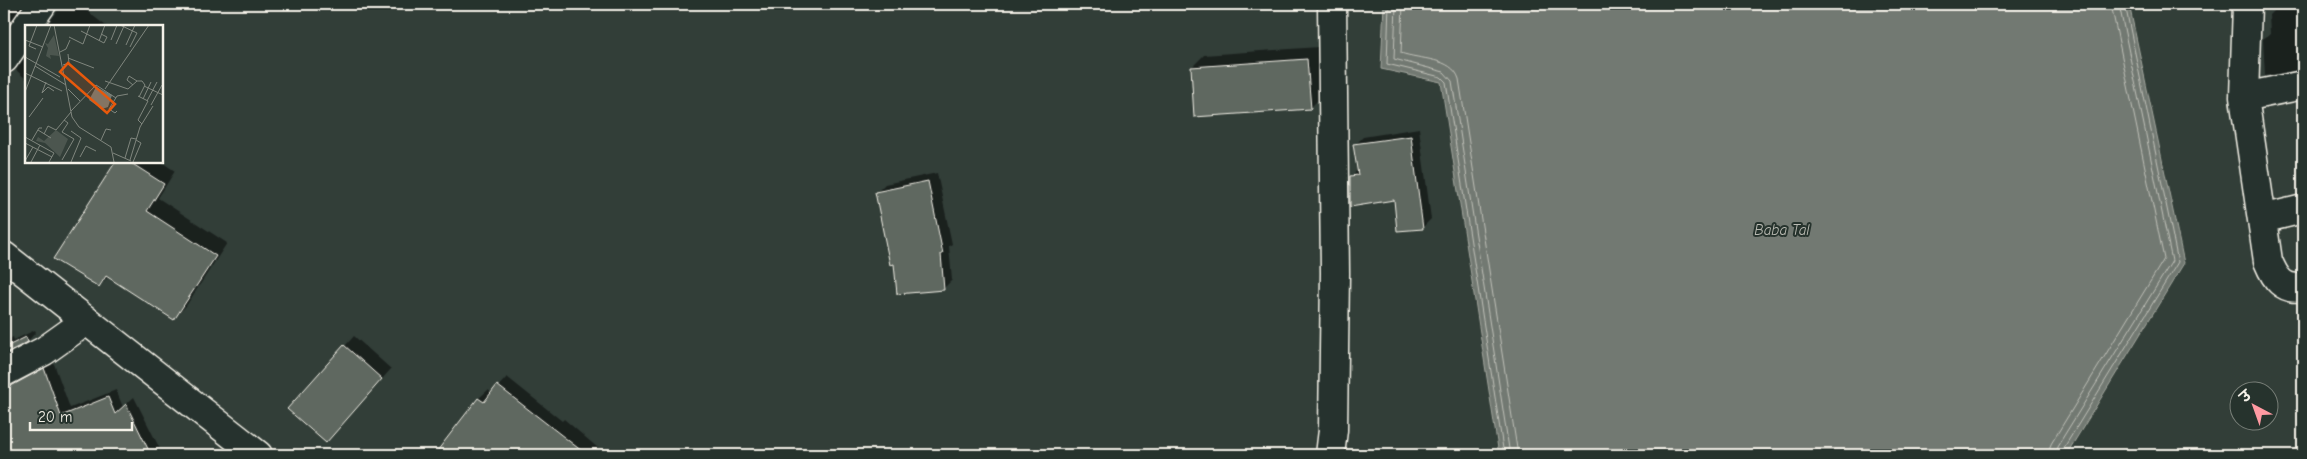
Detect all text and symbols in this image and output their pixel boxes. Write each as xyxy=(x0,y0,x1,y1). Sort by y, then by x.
inset map xyxy=(25,25,162,162)
water label: Baba Tal xyxy=(1754,221,1810,239)
north arrow xyxy=(2230,382,2280,432)
text: उ xyxy=(2235,386,2256,407)
scale bar xyxy=(30,399,132,431)
text: 20 m xyxy=(38,408,72,426)

